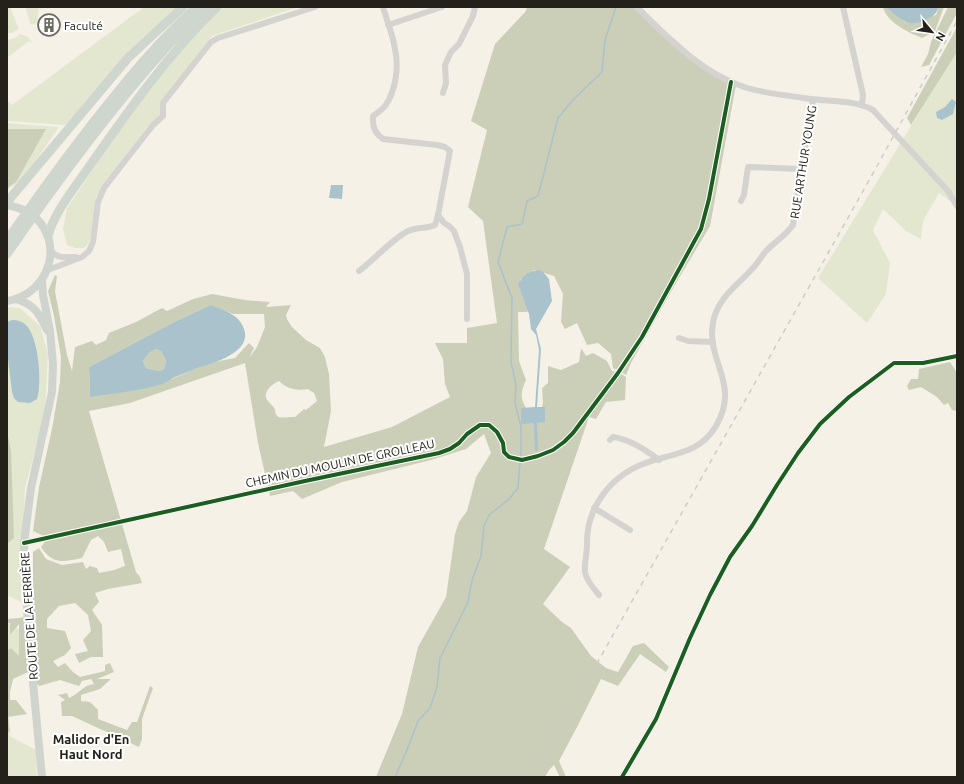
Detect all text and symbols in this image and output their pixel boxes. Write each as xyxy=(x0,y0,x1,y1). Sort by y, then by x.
building icon: Faculté xyxy=(36,12,62,38)
north arrow xyxy=(912,12,952,52)
place label: Faculté xyxy=(64,19,103,32)
text: N xyxy=(934,30,948,43)
street label: RUE ARTHUR YOUNG xyxy=(788,104,818,220)
street label: CHEMIN DU MOULIN DE GROLLEAU xyxy=(244,437,436,489)
street label: ROUTE DE LA FERRIÈRE xyxy=(18,551,40,680)
district label: Malidor d'En Haut Nord xyxy=(53,732,129,761)

